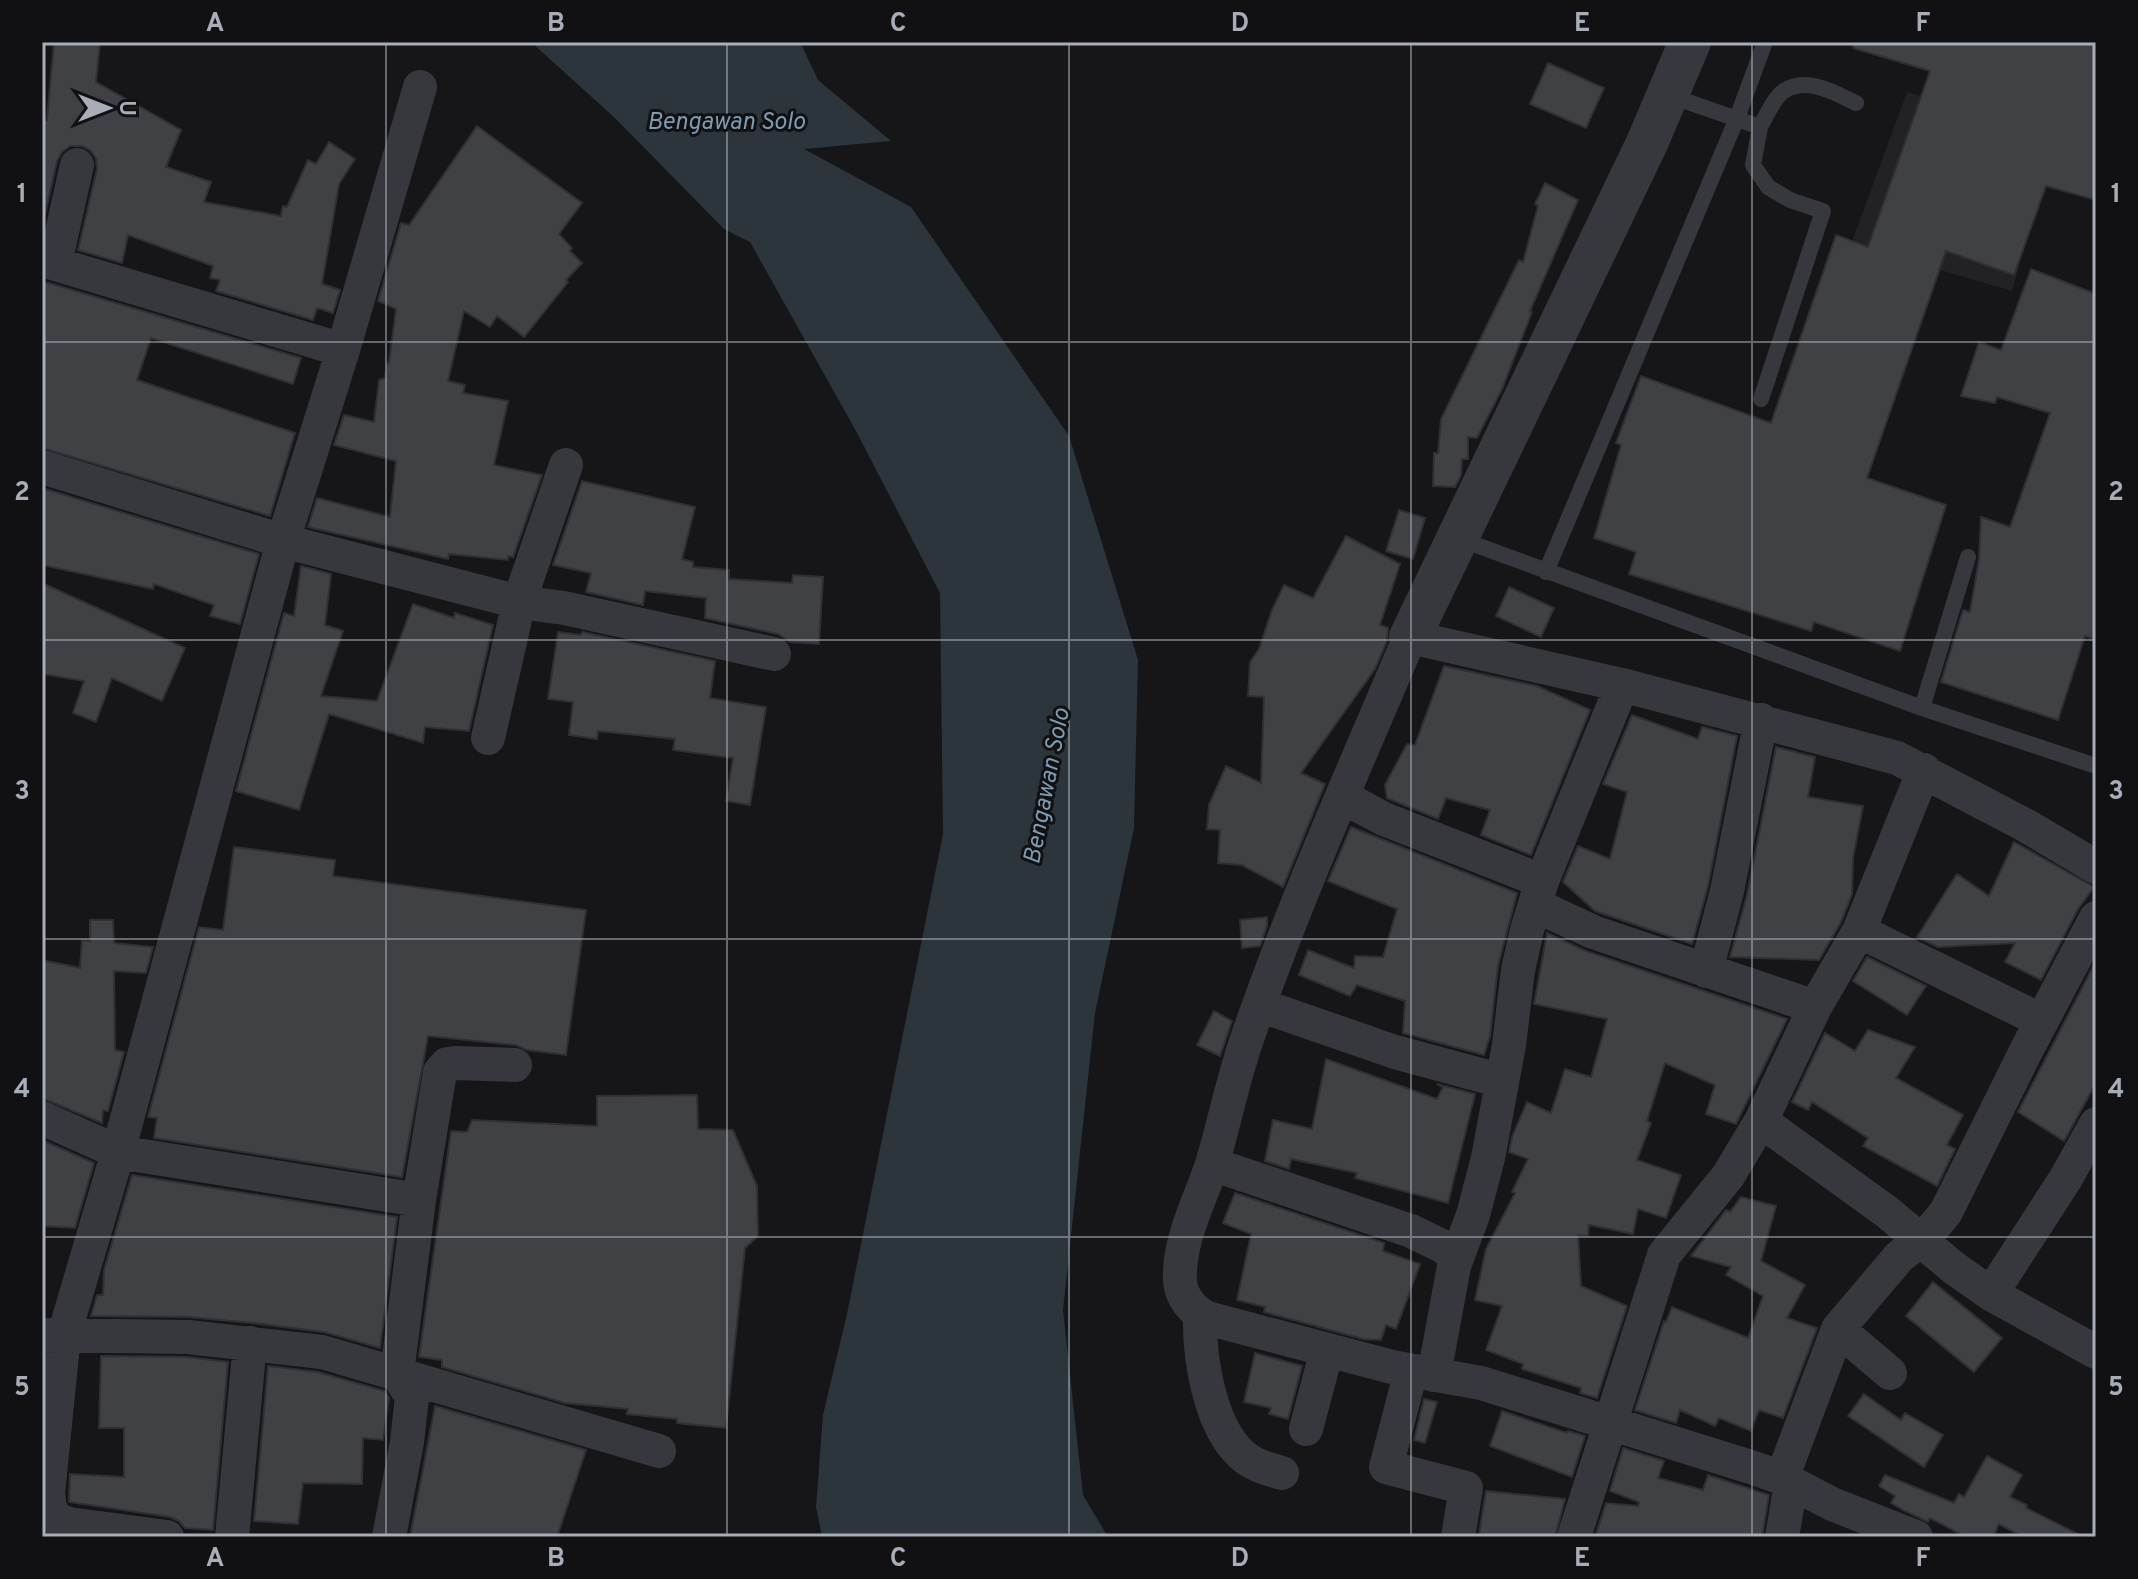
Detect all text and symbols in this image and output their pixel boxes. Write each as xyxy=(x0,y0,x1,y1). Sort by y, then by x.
text: A xyxy=(206,8,224,41)
text: B xyxy=(547,8,565,41)
text: C xyxy=(890,8,906,41)
text: D xyxy=(1231,8,1249,41)
text: E xyxy=(1574,8,1590,41)
text: F xyxy=(1916,8,1931,41)
north arrow xyxy=(68,68,148,148)
text: U xyxy=(112,100,139,116)
water label: Bengawan Solo xyxy=(647,108,805,138)
text: 1 xyxy=(17,179,27,212)
text: 1 xyxy=(2111,179,2121,212)
text: 2 xyxy=(14,477,30,510)
text: 2 xyxy=(2108,477,2124,510)
water label: Bengawan Solo xyxy=(1018,706,1078,867)
text: 3 xyxy=(14,776,30,809)
text: 3 xyxy=(2108,776,2124,809)
text: 4 xyxy=(14,1074,30,1107)
text: 4 xyxy=(2108,1074,2124,1107)
text: 5 xyxy=(14,1372,30,1405)
text: 5 xyxy=(2108,1372,2124,1405)
text: A xyxy=(206,1543,224,1576)
text: B xyxy=(547,1543,565,1576)
text: C xyxy=(890,1543,906,1576)
text: D xyxy=(1231,1543,1249,1576)
text: E xyxy=(1574,1543,1590,1576)
text: F xyxy=(1916,1543,1931,1576)

